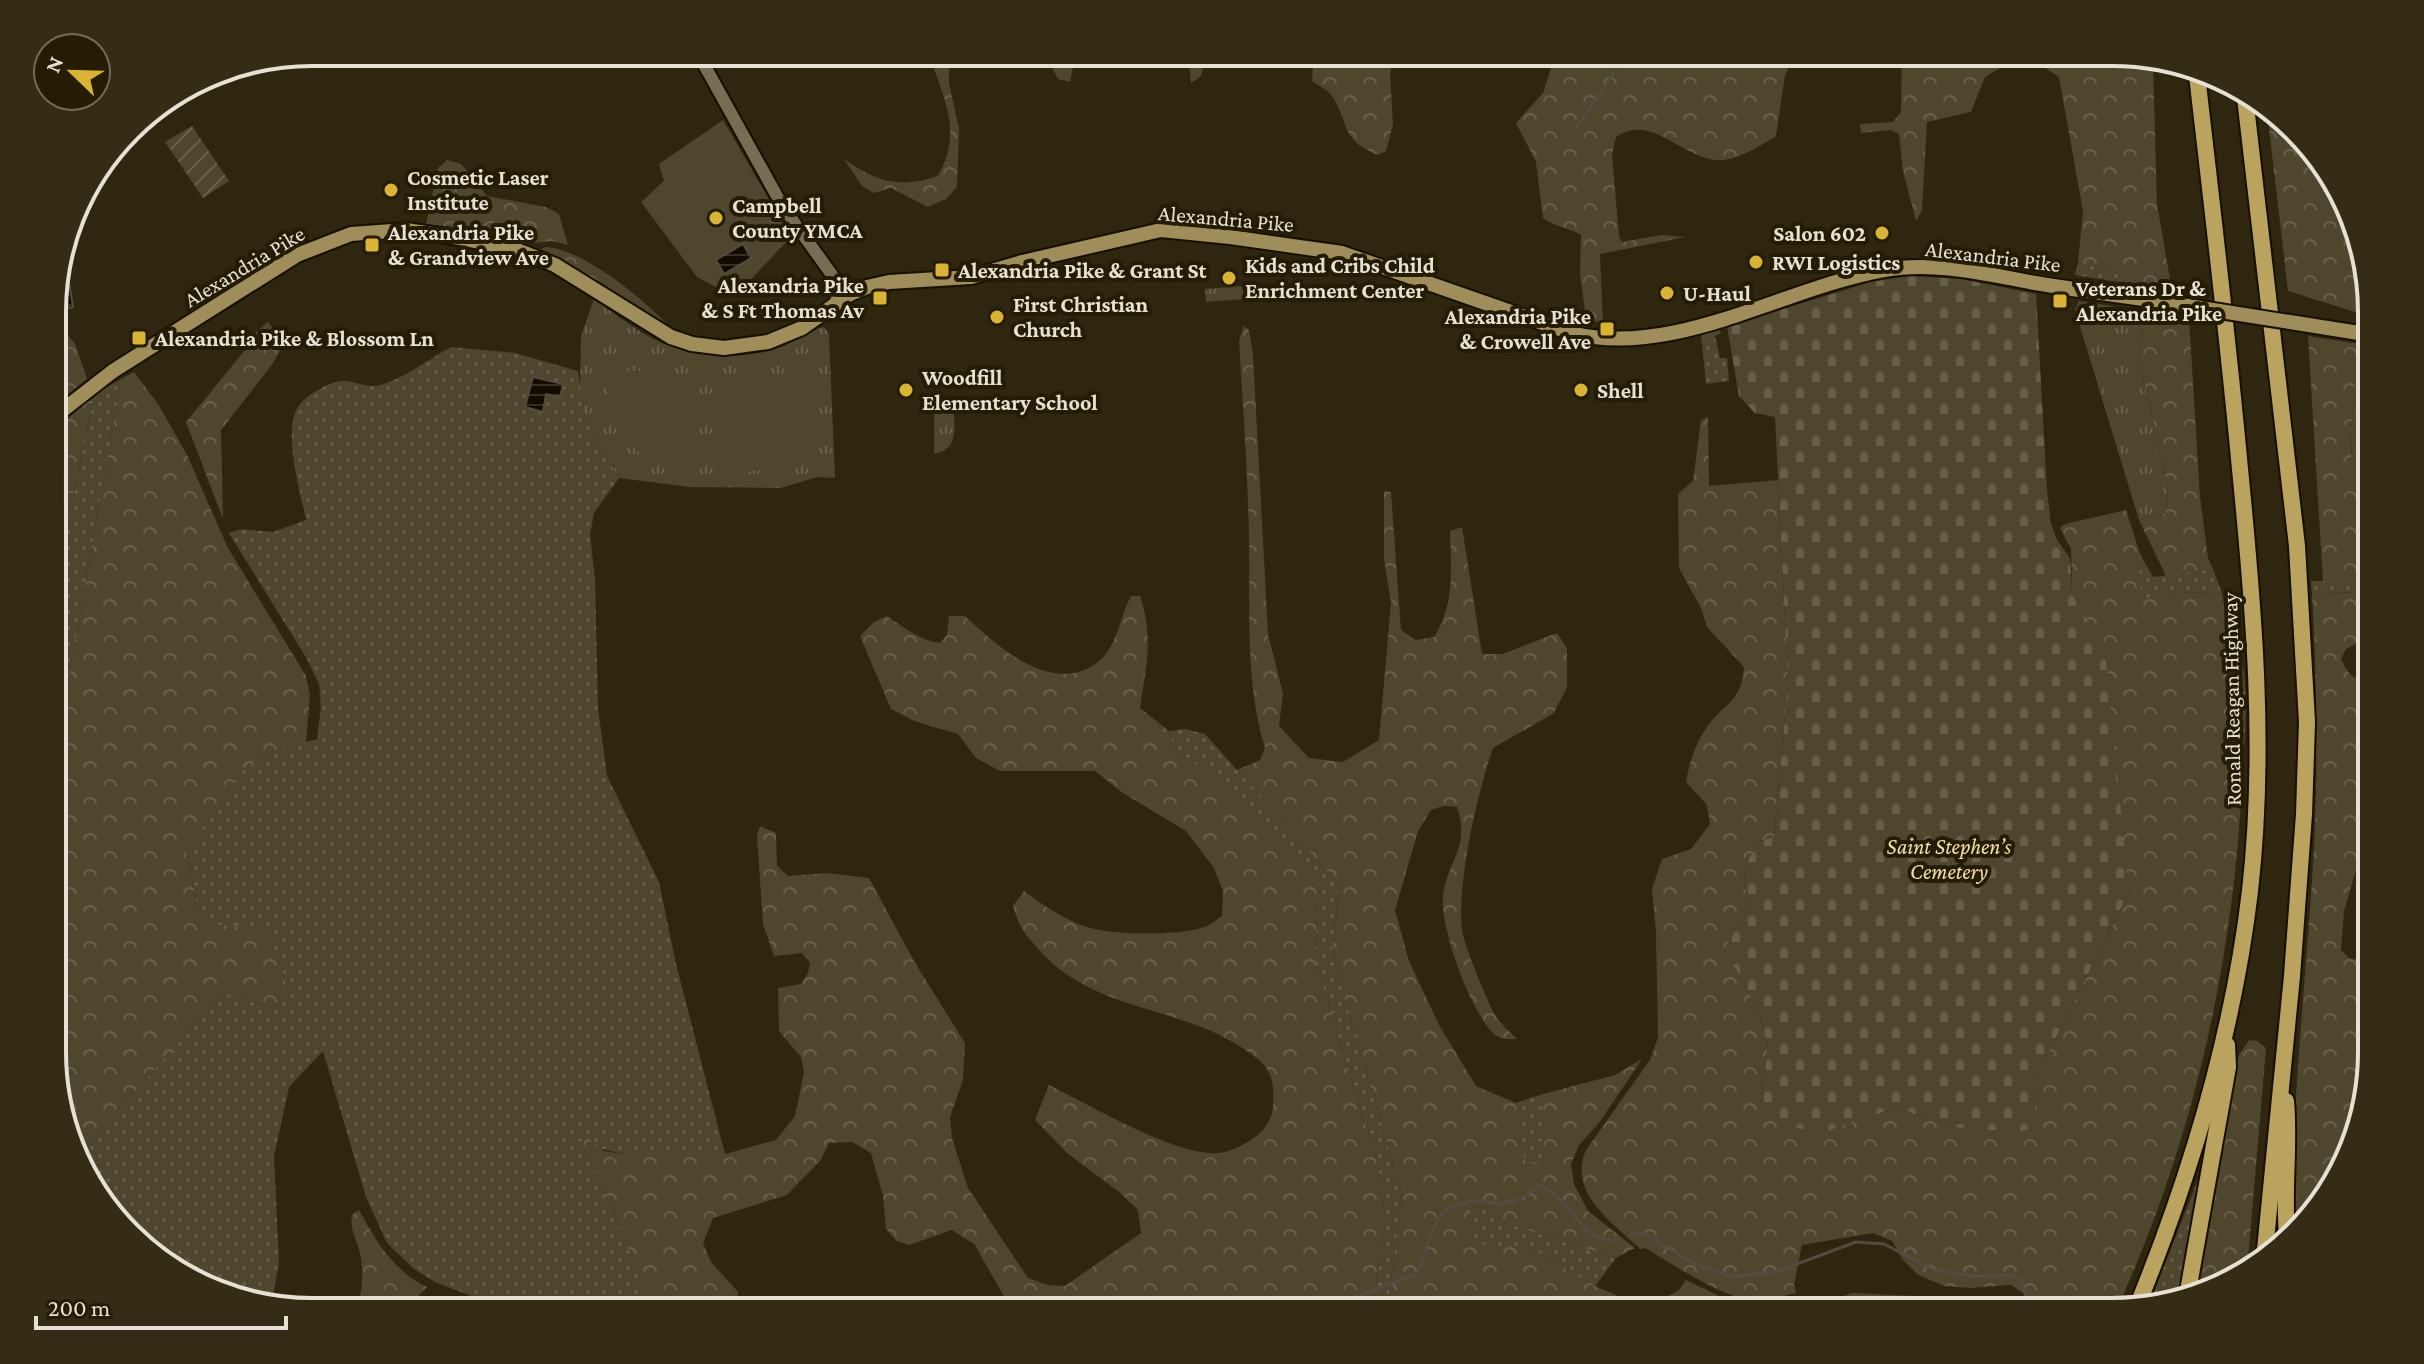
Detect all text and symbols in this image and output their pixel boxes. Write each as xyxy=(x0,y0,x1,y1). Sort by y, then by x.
north arrow xyxy=(32,32,112,112)
text: N xyxy=(40,53,68,76)
place label: Cosmetic Laser Institute xyxy=(407,165,549,215)
marker: Cosmetic Laser Institute xyxy=(382,181,400,199)
place label: Campbell County YMCA xyxy=(732,193,863,243)
street label: Alexandria Pike xyxy=(1157,200,1295,237)
marker: Campbell County YMCA xyxy=(707,209,725,227)
place label: Alexandria Pike & Grandview Ave xyxy=(387,220,549,270)
street label: Alexandria Pike xyxy=(179,221,309,312)
place label: Salon 602 xyxy=(1773,221,1866,246)
marker: Salon 602 xyxy=(1873,224,1891,242)
marker: Alexandria Pike & Grandview Ave xyxy=(363,236,381,254)
street label: Alexandria Pike xyxy=(1924,236,2062,277)
place label: RWI Logistics xyxy=(1772,250,1900,275)
place label: Kids and Cribs Child Enrichment Center xyxy=(1245,253,1435,303)
marker: RWI Logistics xyxy=(1747,253,1765,271)
place label: Alexandria Pike & Grant St xyxy=(957,258,1207,283)
marker: Alexandria Pike & Grant St xyxy=(933,261,951,279)
marker: Kids and Cribs Child Enrichment Center xyxy=(1220,269,1238,287)
place label: Alexandria Pike & S Ft Thomas Av xyxy=(702,273,864,323)
place label: Veterans Dr & Alexandria Pike xyxy=(2075,276,2222,326)
place label: U-Haul xyxy=(1683,281,1751,306)
marker: U-Haul xyxy=(1658,284,1676,302)
marker: Alexandria Pike & S Ft Thomas Av xyxy=(871,289,889,307)
place label: First Christian Church xyxy=(1013,292,1149,342)
marker: Veterans Dr & Alexandria Pike xyxy=(2051,292,2069,310)
place label: Alexandria Pike & Crowell Ave xyxy=(1444,304,1591,354)
marker: First Christian Church xyxy=(988,308,1006,326)
marker: Alexandria Pike & Crowell Ave xyxy=(1598,320,1616,338)
place label: Alexandria Pike & Blossom Ln xyxy=(154,326,434,351)
marker: Alexandria Pike & Blossom Ln xyxy=(130,329,148,347)
place label: Woodfill Elementary School xyxy=(921,365,1098,415)
place label: Shell xyxy=(1597,378,1644,403)
marker: Woodfill Elementary School xyxy=(897,381,915,399)
marker: Shell xyxy=(1572,381,1590,399)
street label: Ronald Reagan Highway xyxy=(2217,591,2246,806)
park label: Saint Stephen’s Cemetery xyxy=(1887,834,2012,884)
scale bar xyxy=(36,1280,286,1330)
text: 200 m xyxy=(48,1294,110,1321)

